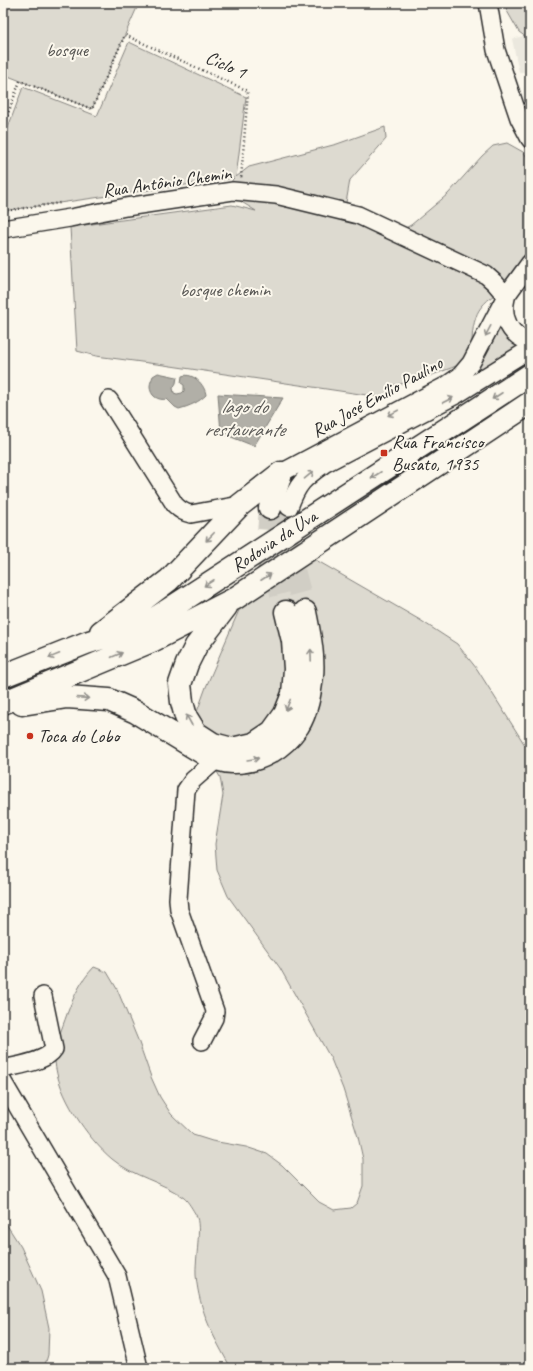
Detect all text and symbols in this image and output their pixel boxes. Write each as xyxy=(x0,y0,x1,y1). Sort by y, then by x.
park label: bosque xyxy=(46,38,90,62)
street label: Ciclo 1 xyxy=(202,45,252,85)
street label: Rua Antônio Chemin xyxy=(101,161,233,203)
park label: bosque chemin xyxy=(180,278,271,302)
one-way arrow xyxy=(484,324,491,336)
street label: Rua José Emílio Paulino xyxy=(307,350,448,443)
one-way arrow xyxy=(492,392,503,400)
water label: lago do restaurante xyxy=(204,394,288,442)
one-way arrow xyxy=(442,395,454,403)
one-way arrow xyxy=(388,410,400,418)
place label: Rua Francisco Busato, 1935 xyxy=(392,430,486,476)
marker: Rua Francisco Busato, 1935 xyxy=(379,448,389,458)
one-way arrow xyxy=(304,470,315,479)
one-way arrow xyxy=(371,470,382,479)
street label: Rodovia da Uva xyxy=(227,503,323,578)
one-way arrow xyxy=(206,532,215,542)
one-way arrow xyxy=(260,573,271,581)
one-way arrow xyxy=(203,580,215,588)
one-way arrow xyxy=(308,649,315,662)
one-way arrow xyxy=(110,651,122,659)
one-way arrow xyxy=(48,653,60,661)
one-way arrow xyxy=(76,695,89,702)
one-way arrow xyxy=(284,699,292,711)
one-way arrow xyxy=(184,714,192,726)
place label: Toca do Lobo xyxy=(38,724,121,748)
marker: Toca do Lobo xyxy=(25,731,35,741)
one-way arrow xyxy=(246,755,259,763)

